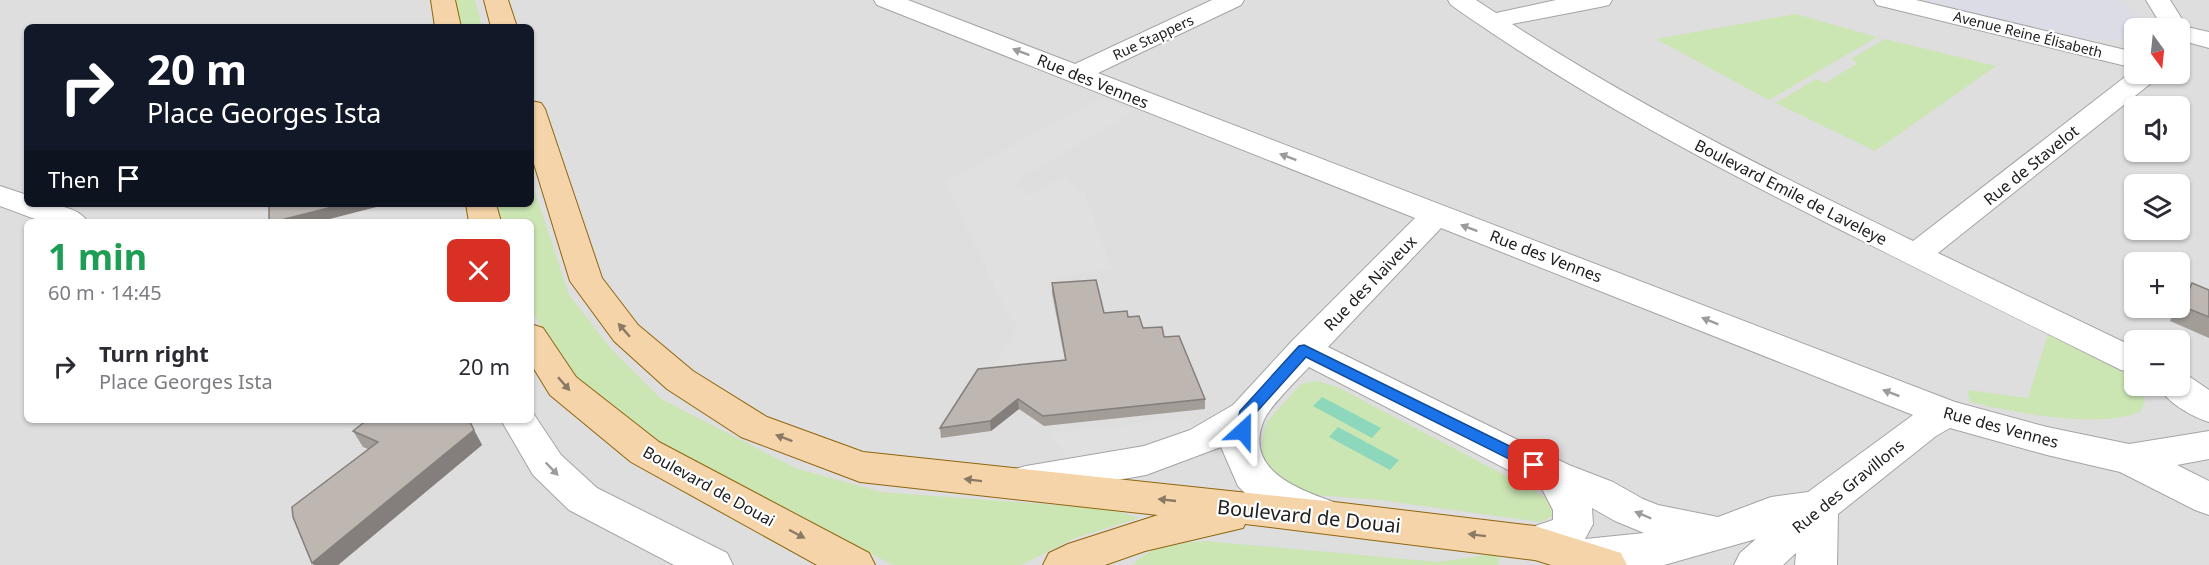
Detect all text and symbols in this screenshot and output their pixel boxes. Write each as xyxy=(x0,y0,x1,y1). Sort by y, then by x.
street label: Avenue Reine Élisabeth xyxy=(1951,6,2105,62)
street label: Rue Stappers xyxy=(1110,10,1197,64)
north arrow xyxy=(2124,18,2190,84)
map controls xyxy=(2124,18,2190,396)
text: 20 m xyxy=(147,40,247,97)
one-way arrow xyxy=(1011,47,1029,57)
icon: right xyxy=(48,48,126,126)
street label: Rue des Vennes xyxy=(1034,49,1152,113)
text: Place Georges Ista xyxy=(147,94,382,131)
button: sound xyxy=(2124,96,2190,162)
street label: Rue de Stavelot xyxy=(1979,120,2083,210)
street label: Boulevard Emile de Laveleye xyxy=(1691,134,1891,250)
one-way arrow xyxy=(1278,152,1296,162)
icon: arrive xyxy=(112,162,145,195)
text: Then xyxy=(48,164,100,194)
button: layers xyxy=(2124,174,2190,240)
one-way arrow xyxy=(1460,222,1478,232)
street label: Rue des Vennes xyxy=(1487,225,1605,287)
street label: Rue des Naiveux xyxy=(1319,230,1422,335)
text: 1 min xyxy=(48,232,147,281)
button: close xyxy=(447,239,510,302)
button: + xyxy=(2124,252,2190,318)
text: 60 m · 14:45 xyxy=(48,279,162,306)
one-way arrow xyxy=(1701,316,1719,325)
one-way arrow xyxy=(618,323,631,338)
button: − xyxy=(2124,330,2190,396)
text: Turn right xyxy=(99,338,209,368)
icon: right xyxy=(48,350,81,383)
text: 20 m xyxy=(459,351,510,381)
text: Place Georges Ista xyxy=(99,368,273,395)
one-way arrow xyxy=(557,376,570,391)
one-way arrow xyxy=(1882,387,1900,397)
position arrow xyxy=(1211,399,1275,463)
street label: Rue des Vennes xyxy=(1941,401,2061,453)
one-way arrow xyxy=(775,433,793,443)
street label: Rue des Gravillons xyxy=(1787,434,1909,538)
pin xyxy=(1508,439,1559,490)
street label: Boulevard de Douai xyxy=(639,441,779,531)
icon: arrive xyxy=(1517,448,1550,481)
one-way arrow xyxy=(545,461,559,476)
one-way arrow xyxy=(963,475,982,484)
street label: Boulevard de Douai xyxy=(1216,493,1402,539)
one-way arrow xyxy=(1157,496,1176,505)
one-way arrow xyxy=(1634,511,1651,520)
one-way arrow xyxy=(789,529,806,539)
one-way arrow xyxy=(1468,531,1487,540)

